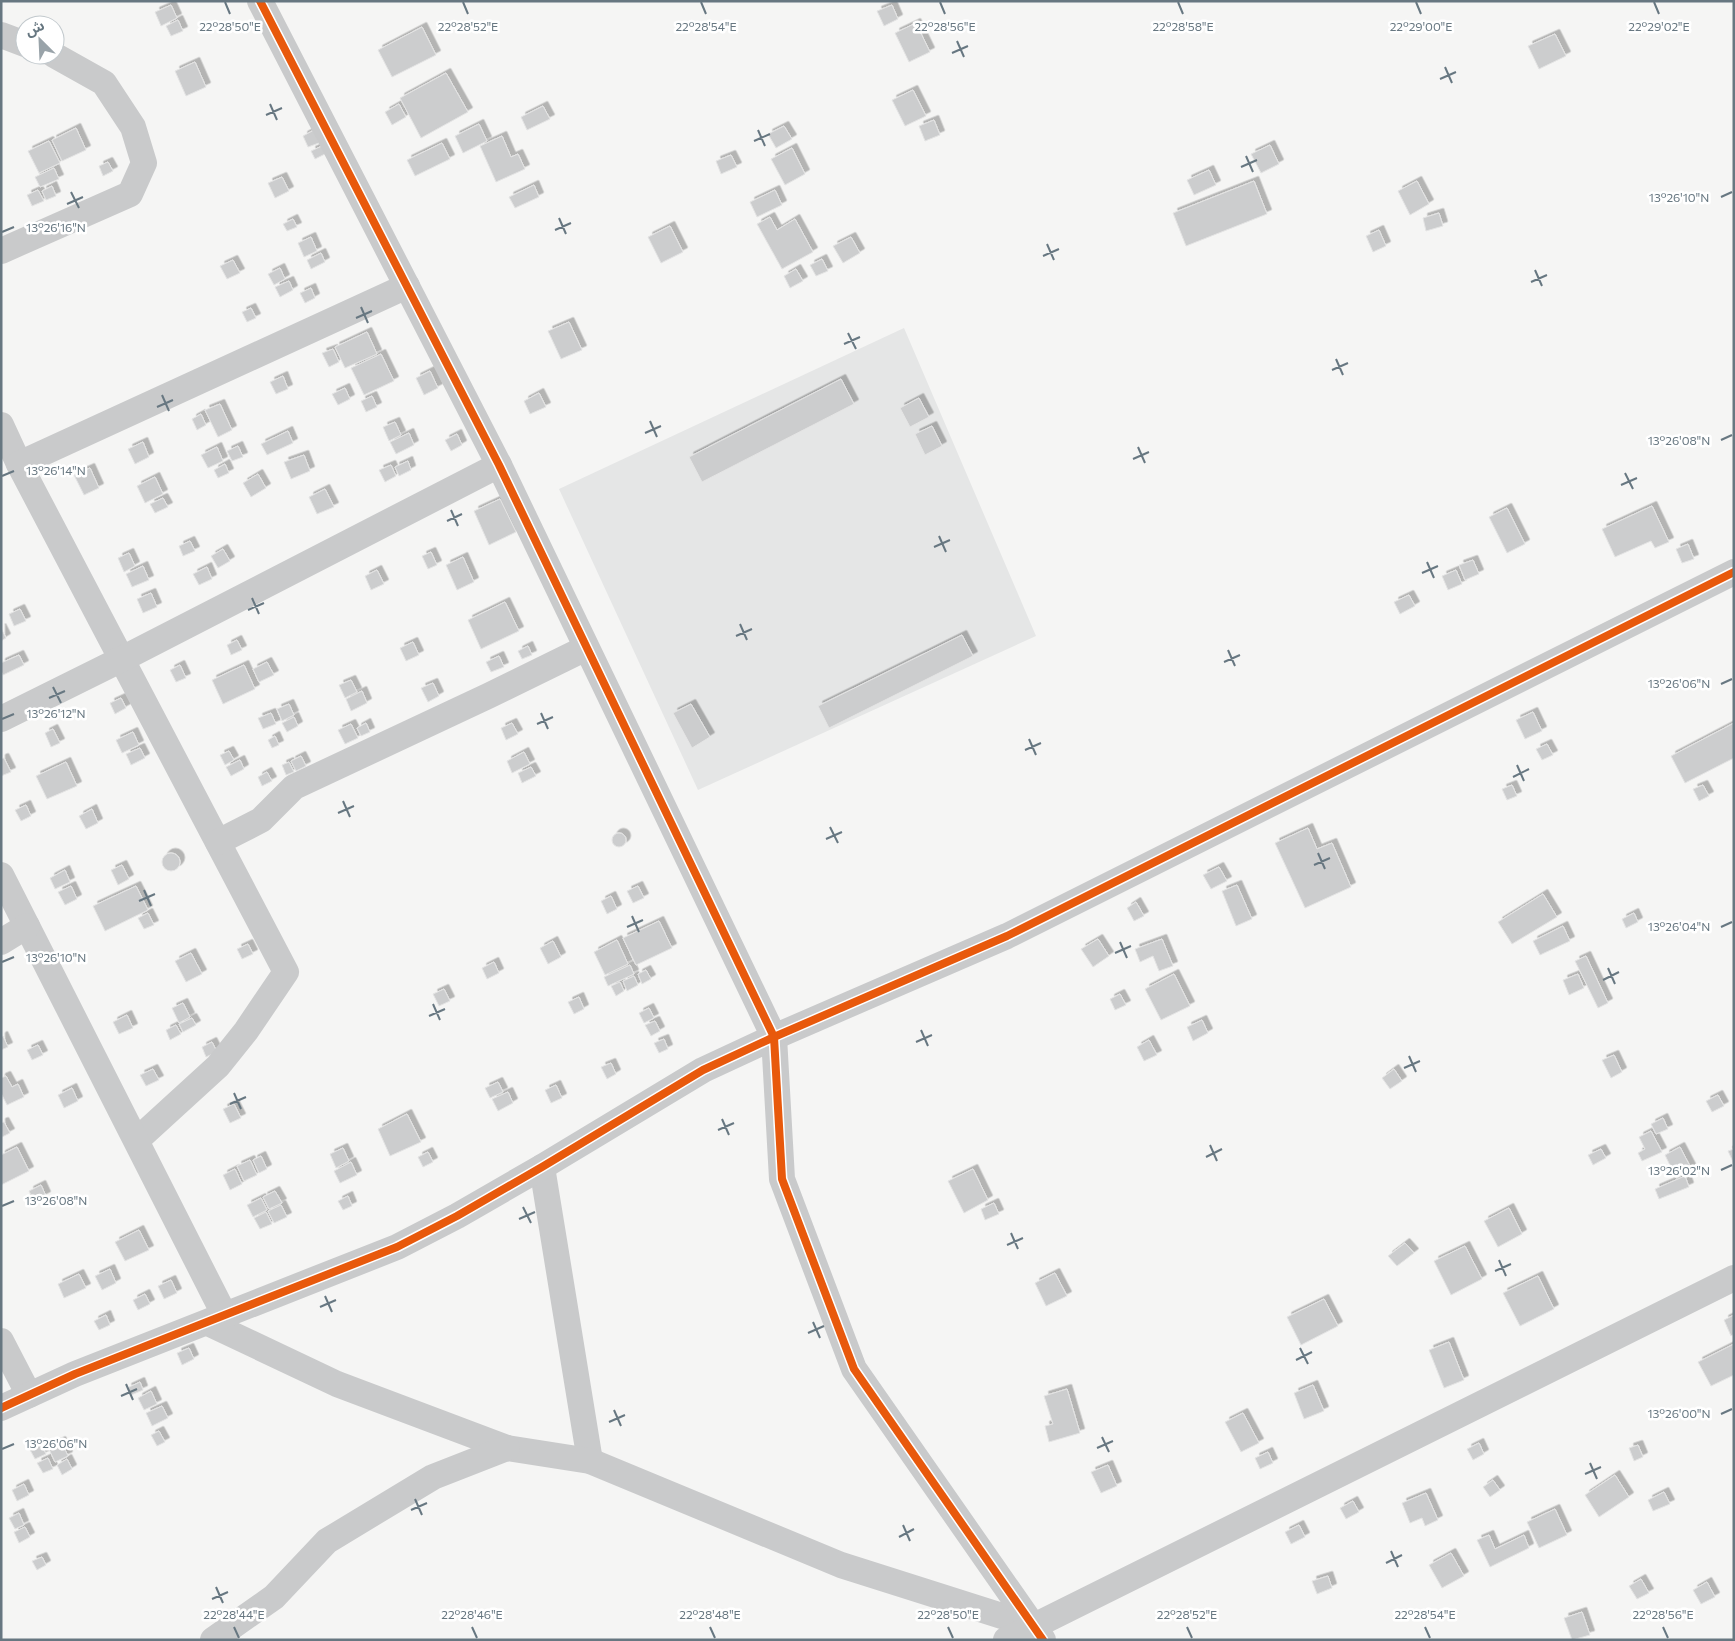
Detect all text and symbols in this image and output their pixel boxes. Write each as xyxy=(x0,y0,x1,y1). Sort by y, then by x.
north arrow xyxy=(15,15,65,65)
text: ش xyxy=(22,16,47,39)
text: 22°28'50"E xyxy=(199,19,261,33)
text: 22°28'52"E xyxy=(438,19,498,33)
text: 22°28'54"E xyxy=(675,19,737,33)
text: 22°28'56"E xyxy=(914,19,976,33)
text: 22°28'58"E xyxy=(1152,19,1214,33)
text: 22°29'00"E xyxy=(1390,19,1452,33)
text: 22°29'02"E xyxy=(1628,19,1690,33)
text: 13°26'10"N xyxy=(1649,190,1709,204)
text: 13°26'16"N xyxy=(26,220,86,234)
text: 13°26'08"N xyxy=(1648,433,1710,447)
text: 13°26'14"N xyxy=(26,463,86,477)
text: 13°26'06"N xyxy=(1648,676,1710,690)
text: 13°26'12"N xyxy=(26,706,86,720)
text: 13°26'04"N xyxy=(1648,919,1710,933)
text: 13°26'10"N xyxy=(26,950,86,964)
text: 13°26'02"N xyxy=(1648,1163,1710,1177)
text: 13°26'08"N xyxy=(25,1193,87,1207)
text: 13°26'00"N xyxy=(1647,1406,1711,1420)
text: 13°26'06"N xyxy=(25,1436,87,1450)
text: 22°28'44"E xyxy=(203,1607,265,1621)
text: 22°28'46"E xyxy=(441,1607,503,1621)
text: 22°28'48"E xyxy=(679,1607,741,1621)
text: 22°28'50"E xyxy=(917,1607,979,1621)
text: 22°28'52"E xyxy=(1157,1607,1217,1621)
text: 22°28'54"E xyxy=(1394,1607,1456,1621)
text: 22°28'56"E xyxy=(1632,1607,1694,1621)

